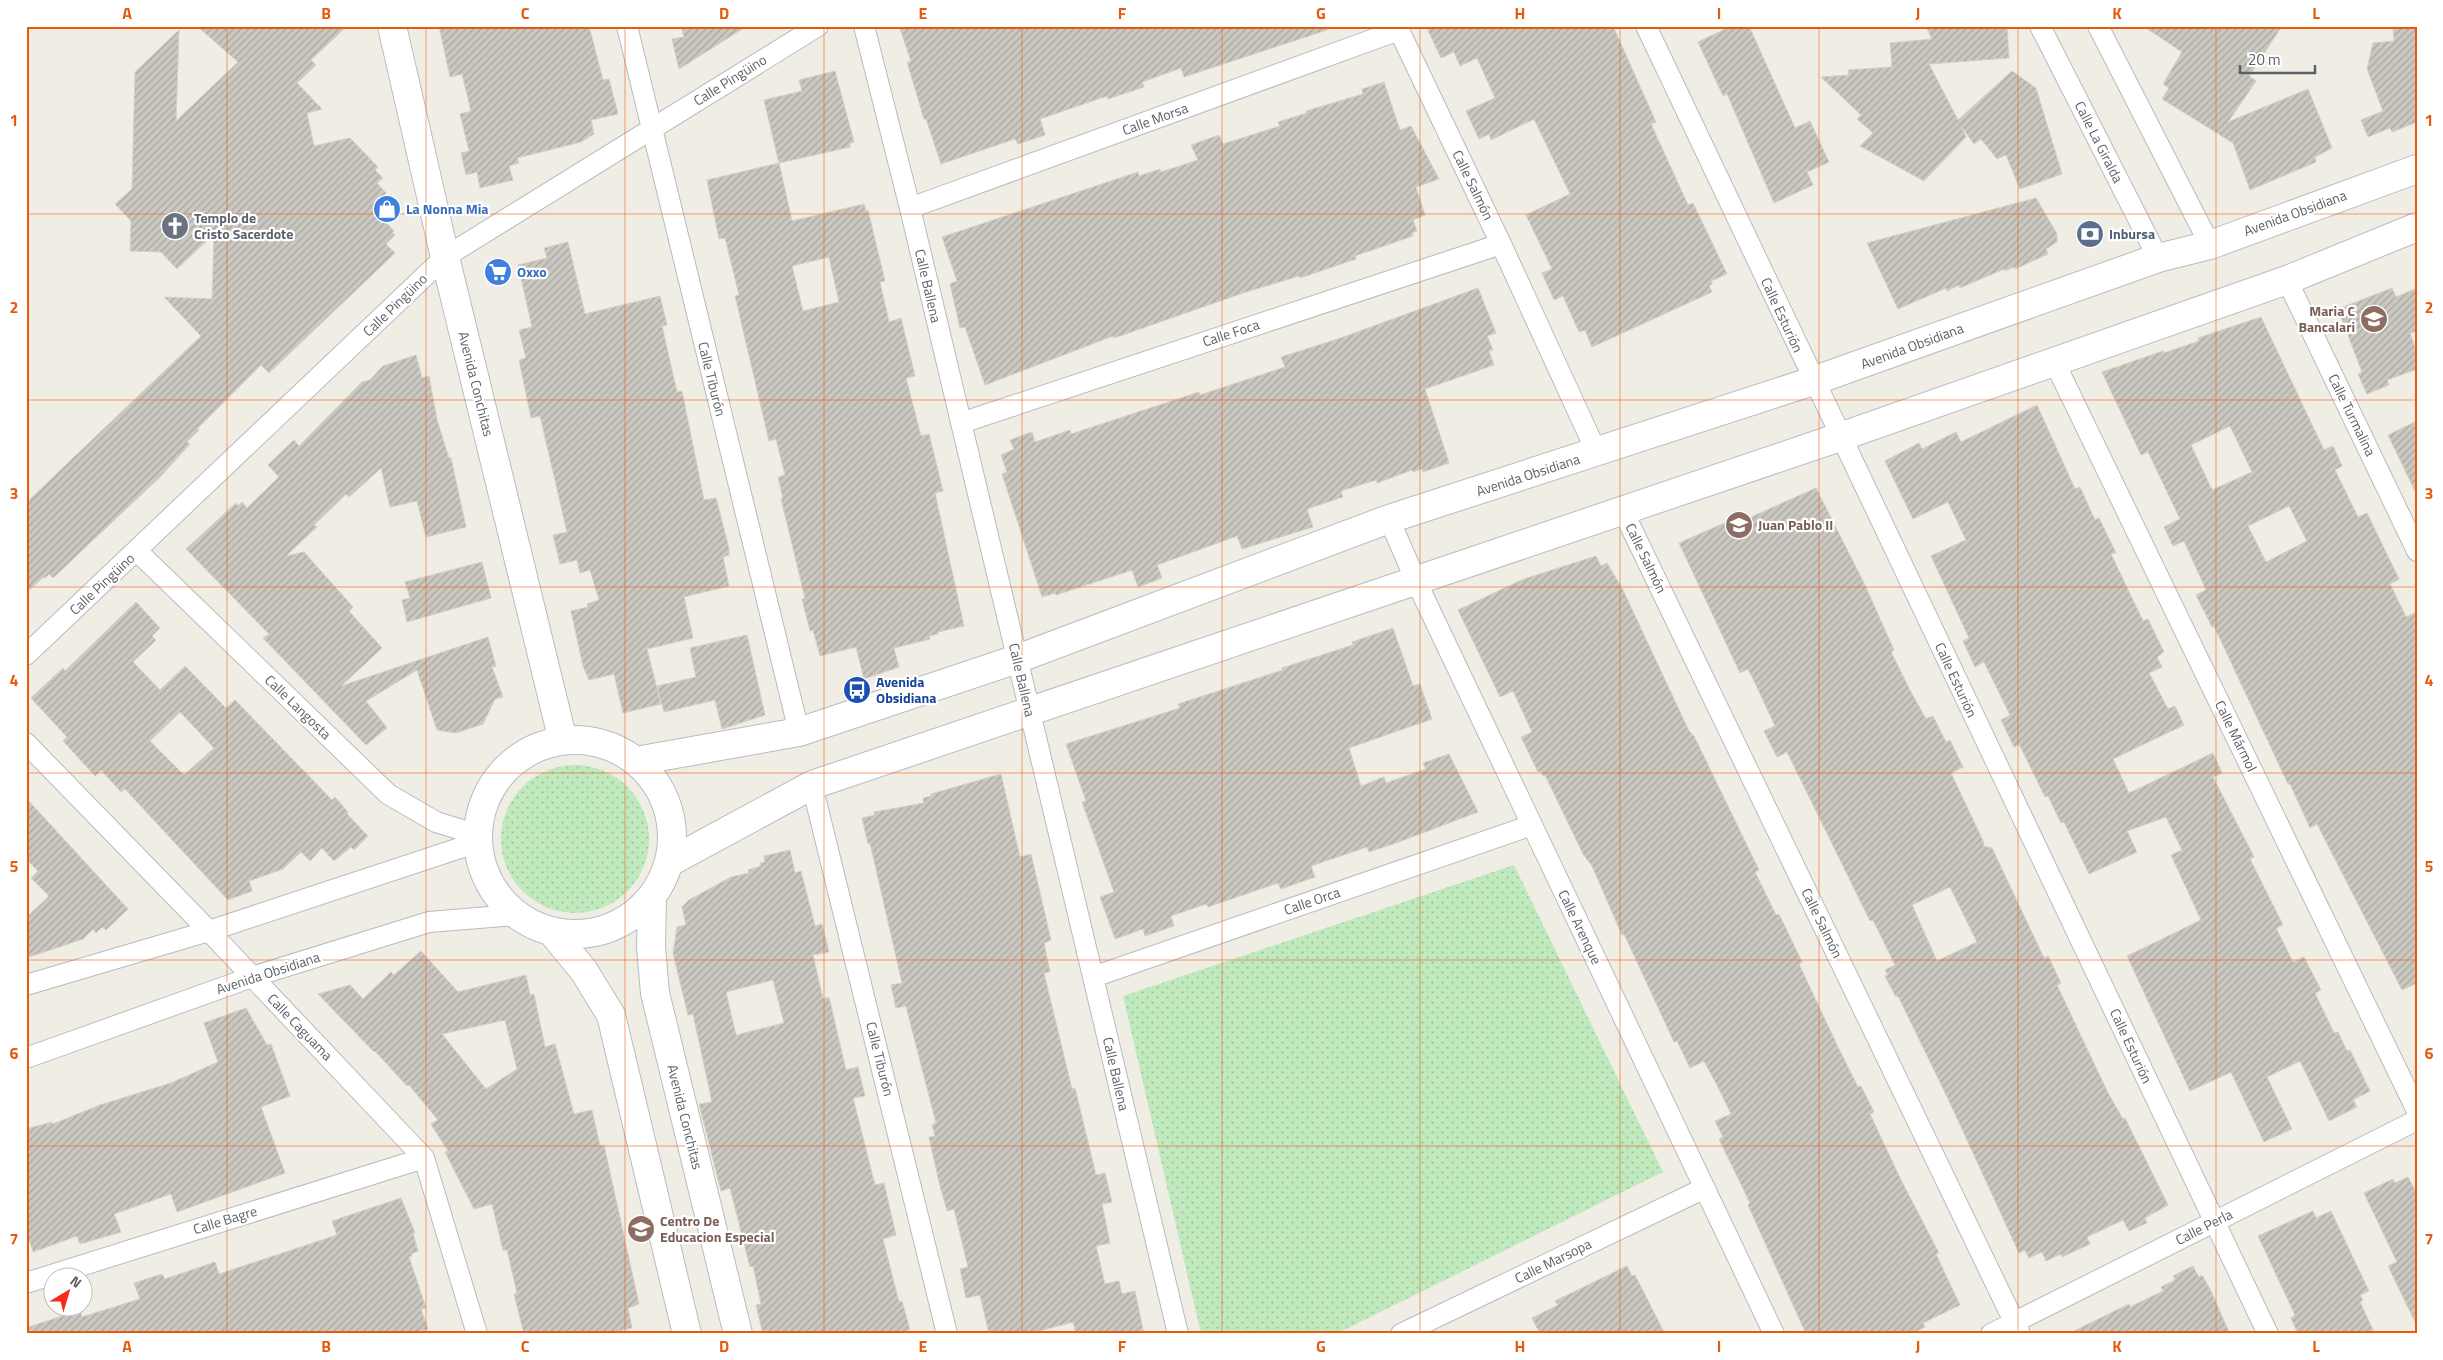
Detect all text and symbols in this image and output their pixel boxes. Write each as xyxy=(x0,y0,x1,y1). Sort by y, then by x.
text: A xyxy=(122,1,132,25)
text: B xyxy=(321,1,331,25)
text: C xyxy=(521,1,530,25)
text: D xyxy=(719,1,729,25)
text: E xyxy=(919,1,928,25)
text: F xyxy=(1118,1,1127,25)
text: G xyxy=(1316,1,1326,25)
text: H xyxy=(1515,1,1525,25)
text: I xyxy=(1717,1,1721,25)
text: J xyxy=(1916,1,1920,25)
text: K xyxy=(2112,1,2122,25)
text: L xyxy=(2312,1,2320,25)
scale bar xyxy=(2240,42,2316,74)
text: 20 m xyxy=(2248,48,2281,71)
street label: Calle Pingüino xyxy=(689,49,770,110)
street label: Calle Morsa xyxy=(1119,97,1191,140)
street label: Calle La Giralda xyxy=(2070,97,2129,186)
text: 1 xyxy=(10,108,18,132)
text: 1 xyxy=(2425,108,2433,132)
street label: Calle Salmón xyxy=(1447,146,1499,223)
street label: Avenida Obsidiana xyxy=(2240,184,2349,241)
shop icon: La Nonna Mia xyxy=(372,194,402,224)
place label: La Nonna Mia xyxy=(406,198,488,219)
place label: Templo de Cristo Sacerdote xyxy=(194,207,293,244)
church icon: Templo de Cristo Sacerdote xyxy=(160,211,190,241)
bank icon: Inbursa xyxy=(2075,219,2105,249)
place label: Inbursa xyxy=(2109,223,2155,244)
street label: Calle Ballena xyxy=(910,247,947,325)
supermarket icon: Oxxo xyxy=(483,257,513,287)
place label: Oxxo xyxy=(517,261,547,282)
street label: Calle Pingüino xyxy=(358,268,432,341)
street label: Calle Esturión xyxy=(1756,274,1809,356)
text: 2 xyxy=(10,295,18,319)
text: 2 xyxy=(2425,295,2433,319)
place label: Maria C Bancalari xyxy=(2298,300,2355,337)
school or university icon: Maria C Bancalari xyxy=(2359,304,2389,334)
street label: Calle Foca xyxy=(1200,313,1262,352)
street label: Avenida Obsidiana xyxy=(1857,317,1966,374)
street label: Avenida Conchitas xyxy=(453,329,500,439)
street label: Calle Tiburón xyxy=(693,339,732,418)
street label: Calle Turmalina xyxy=(2323,370,2381,459)
street label: Avenida Obsidiana xyxy=(1473,448,1582,501)
text: 3 xyxy=(10,481,18,505)
text: 3 xyxy=(2425,481,2433,505)
school or university icon: Juan Pablo II xyxy=(1724,510,1754,540)
place label: Juan Pablo II xyxy=(1758,514,1833,535)
street label: Calle Salmón xyxy=(1620,519,1672,596)
street label: Calle Pingüino xyxy=(64,548,139,620)
street label: Calle Esturión xyxy=(1930,639,1983,721)
street label: Calle Ballena xyxy=(1004,641,1041,719)
text: 4 xyxy=(10,668,19,692)
text: 4 xyxy=(2425,668,2434,692)
street label: Calle Langosta xyxy=(260,669,336,744)
place label: Avenida Obsidiana xyxy=(876,671,936,708)
bus stop icon: Avenida Obsidiana xyxy=(842,675,872,705)
street label: Calle Mármol xyxy=(2210,696,2263,775)
text: 5 xyxy=(10,854,19,878)
text: 5 xyxy=(2425,854,2434,878)
street label: Calle Orca xyxy=(1281,881,1343,920)
street label: Calle Salmón xyxy=(1796,884,1848,961)
street label: Calle Arenque xyxy=(1553,886,1608,968)
street label: Avenida Obsidiana xyxy=(213,946,322,999)
street label: Calle Caguama xyxy=(263,988,338,1065)
street label: Calle Esturión xyxy=(2105,1005,2158,1087)
street label: Calle Tiburón xyxy=(861,1019,900,1098)
street label: Calle Ballena xyxy=(1098,1035,1135,1113)
text: 6 xyxy=(10,1041,19,1065)
text: 6 xyxy=(2425,1041,2434,1065)
street label: Avenida Conchitas xyxy=(662,1062,709,1172)
street label: Calle Bagre xyxy=(190,1200,259,1239)
street label: Calle Perla xyxy=(2172,1203,2236,1250)
place label: Centro De Educacion Especial xyxy=(660,1210,775,1247)
school or university icon: Centro De Educacion Especial xyxy=(626,1214,656,1244)
text: 7 xyxy=(10,1227,18,1251)
text: 7 xyxy=(2425,1227,2433,1251)
street label: Calle Marsopa xyxy=(1511,1233,1595,1288)
north arrow xyxy=(42,1268,92,1318)
text: N xyxy=(66,1270,87,1293)
text: A xyxy=(122,1334,132,1358)
text: B xyxy=(321,1334,331,1358)
text: C xyxy=(521,1334,530,1358)
text: D xyxy=(719,1334,729,1358)
text: E xyxy=(919,1334,928,1358)
text: F xyxy=(1118,1334,1127,1358)
text: G xyxy=(1316,1334,1326,1358)
text: H xyxy=(1515,1334,1525,1358)
text: I xyxy=(1717,1334,1721,1358)
text: J xyxy=(1916,1334,1920,1358)
text: K xyxy=(2112,1334,2122,1358)
text: L xyxy=(2312,1334,2320,1358)

